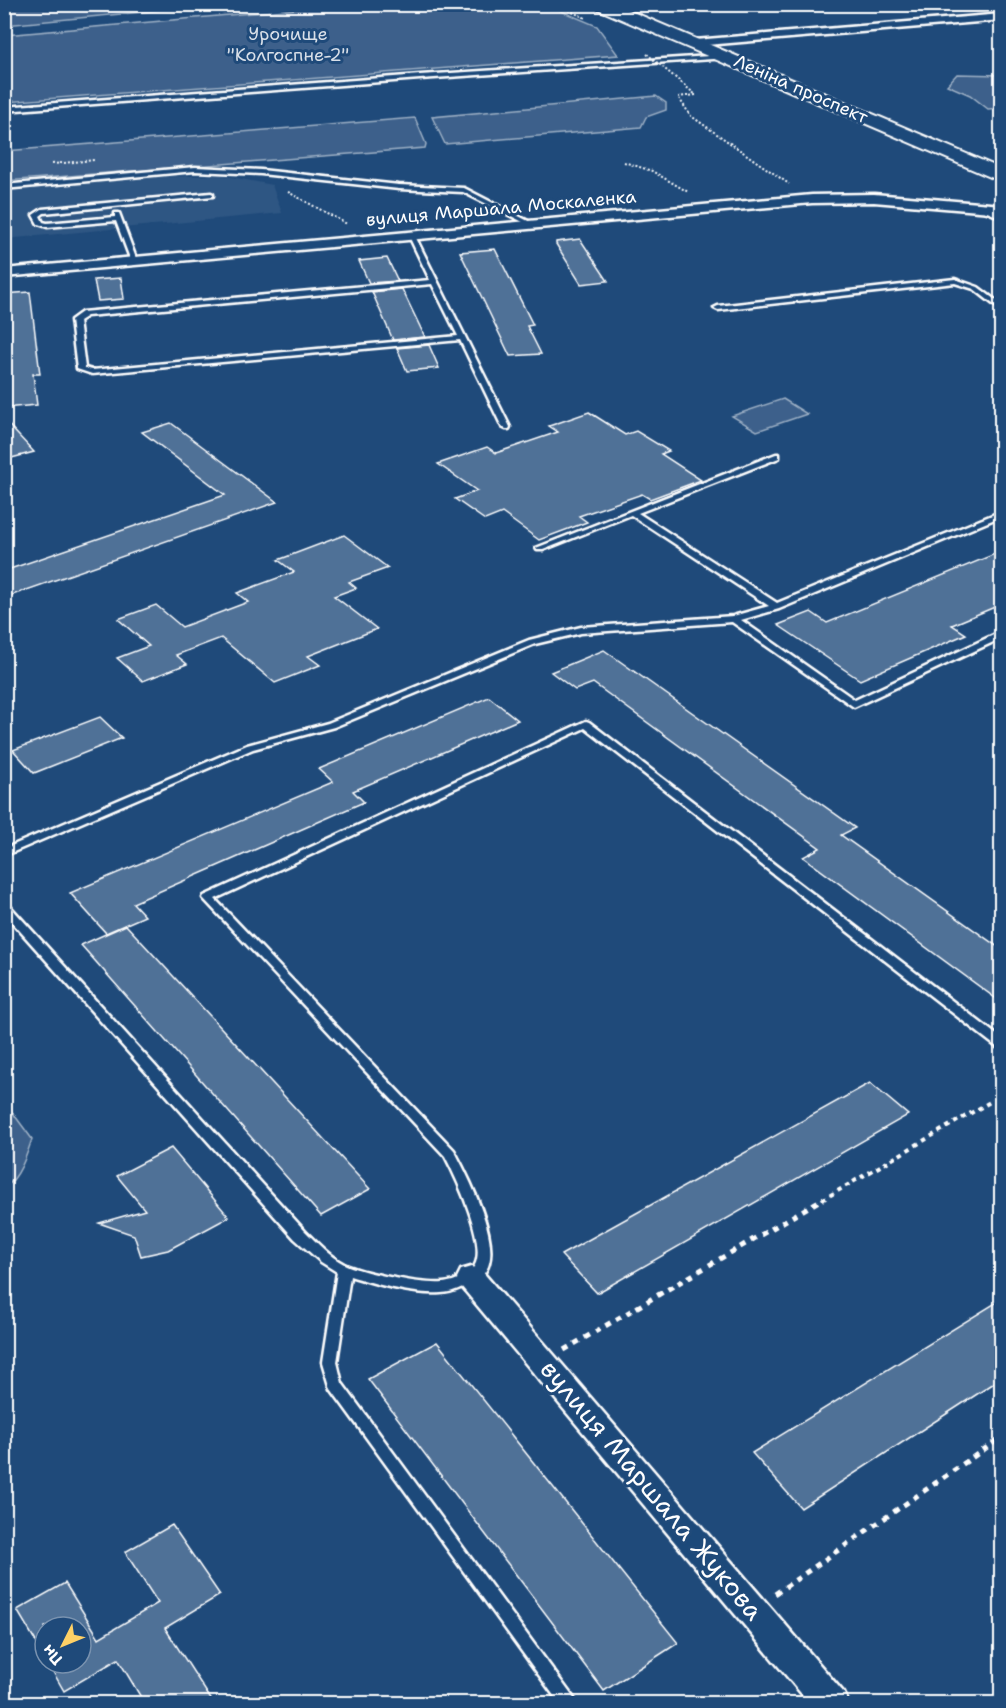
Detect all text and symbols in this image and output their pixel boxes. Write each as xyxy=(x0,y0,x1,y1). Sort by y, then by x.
park label: Урочище "Колгоспне-2" xyxy=(227,22,349,67)
street label: Леніна проспект xyxy=(730,49,873,130)
street label: вулиця Маршала Москаленка xyxy=(365,184,637,232)
street label: вулиця Маршала Жукова xyxy=(533,1352,772,1627)
north arrow xyxy=(33,1615,93,1675)
text: Пн xyxy=(38,1640,67,1670)

